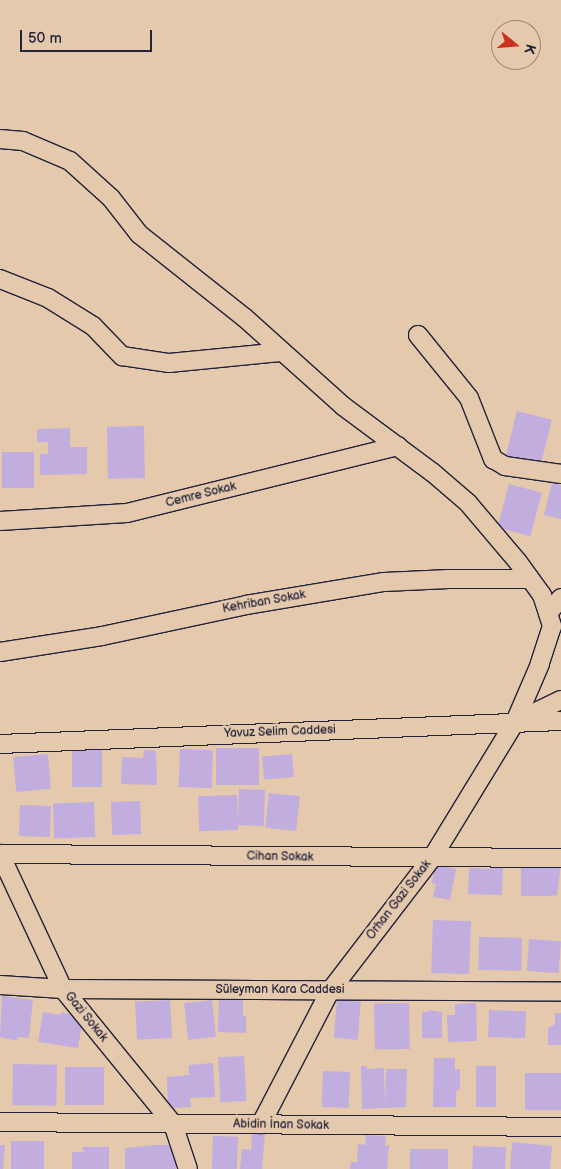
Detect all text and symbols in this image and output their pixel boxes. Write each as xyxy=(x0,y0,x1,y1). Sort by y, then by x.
scale bar xyxy=(22,20,155,52)
north arrow xyxy=(491,20,541,70)
text: 50 m xyxy=(28,29,62,48)
text: K xyxy=(520,42,539,56)
street label: Cemre Sokak xyxy=(164,479,238,511)
street label: Kehriban Sokak xyxy=(221,588,307,616)
street label: Yavuz Selim Caddesi xyxy=(224,723,336,741)
street label: Cihan Sokak xyxy=(246,849,314,865)
street label: Orhan Gazi Sokak xyxy=(363,857,435,943)
street label: Süleyman Kara Caddesi xyxy=(215,983,345,997)
street label: Gazi Sokak xyxy=(62,989,110,1045)
street label: Abidin İnan Sokak xyxy=(233,1117,329,1133)

